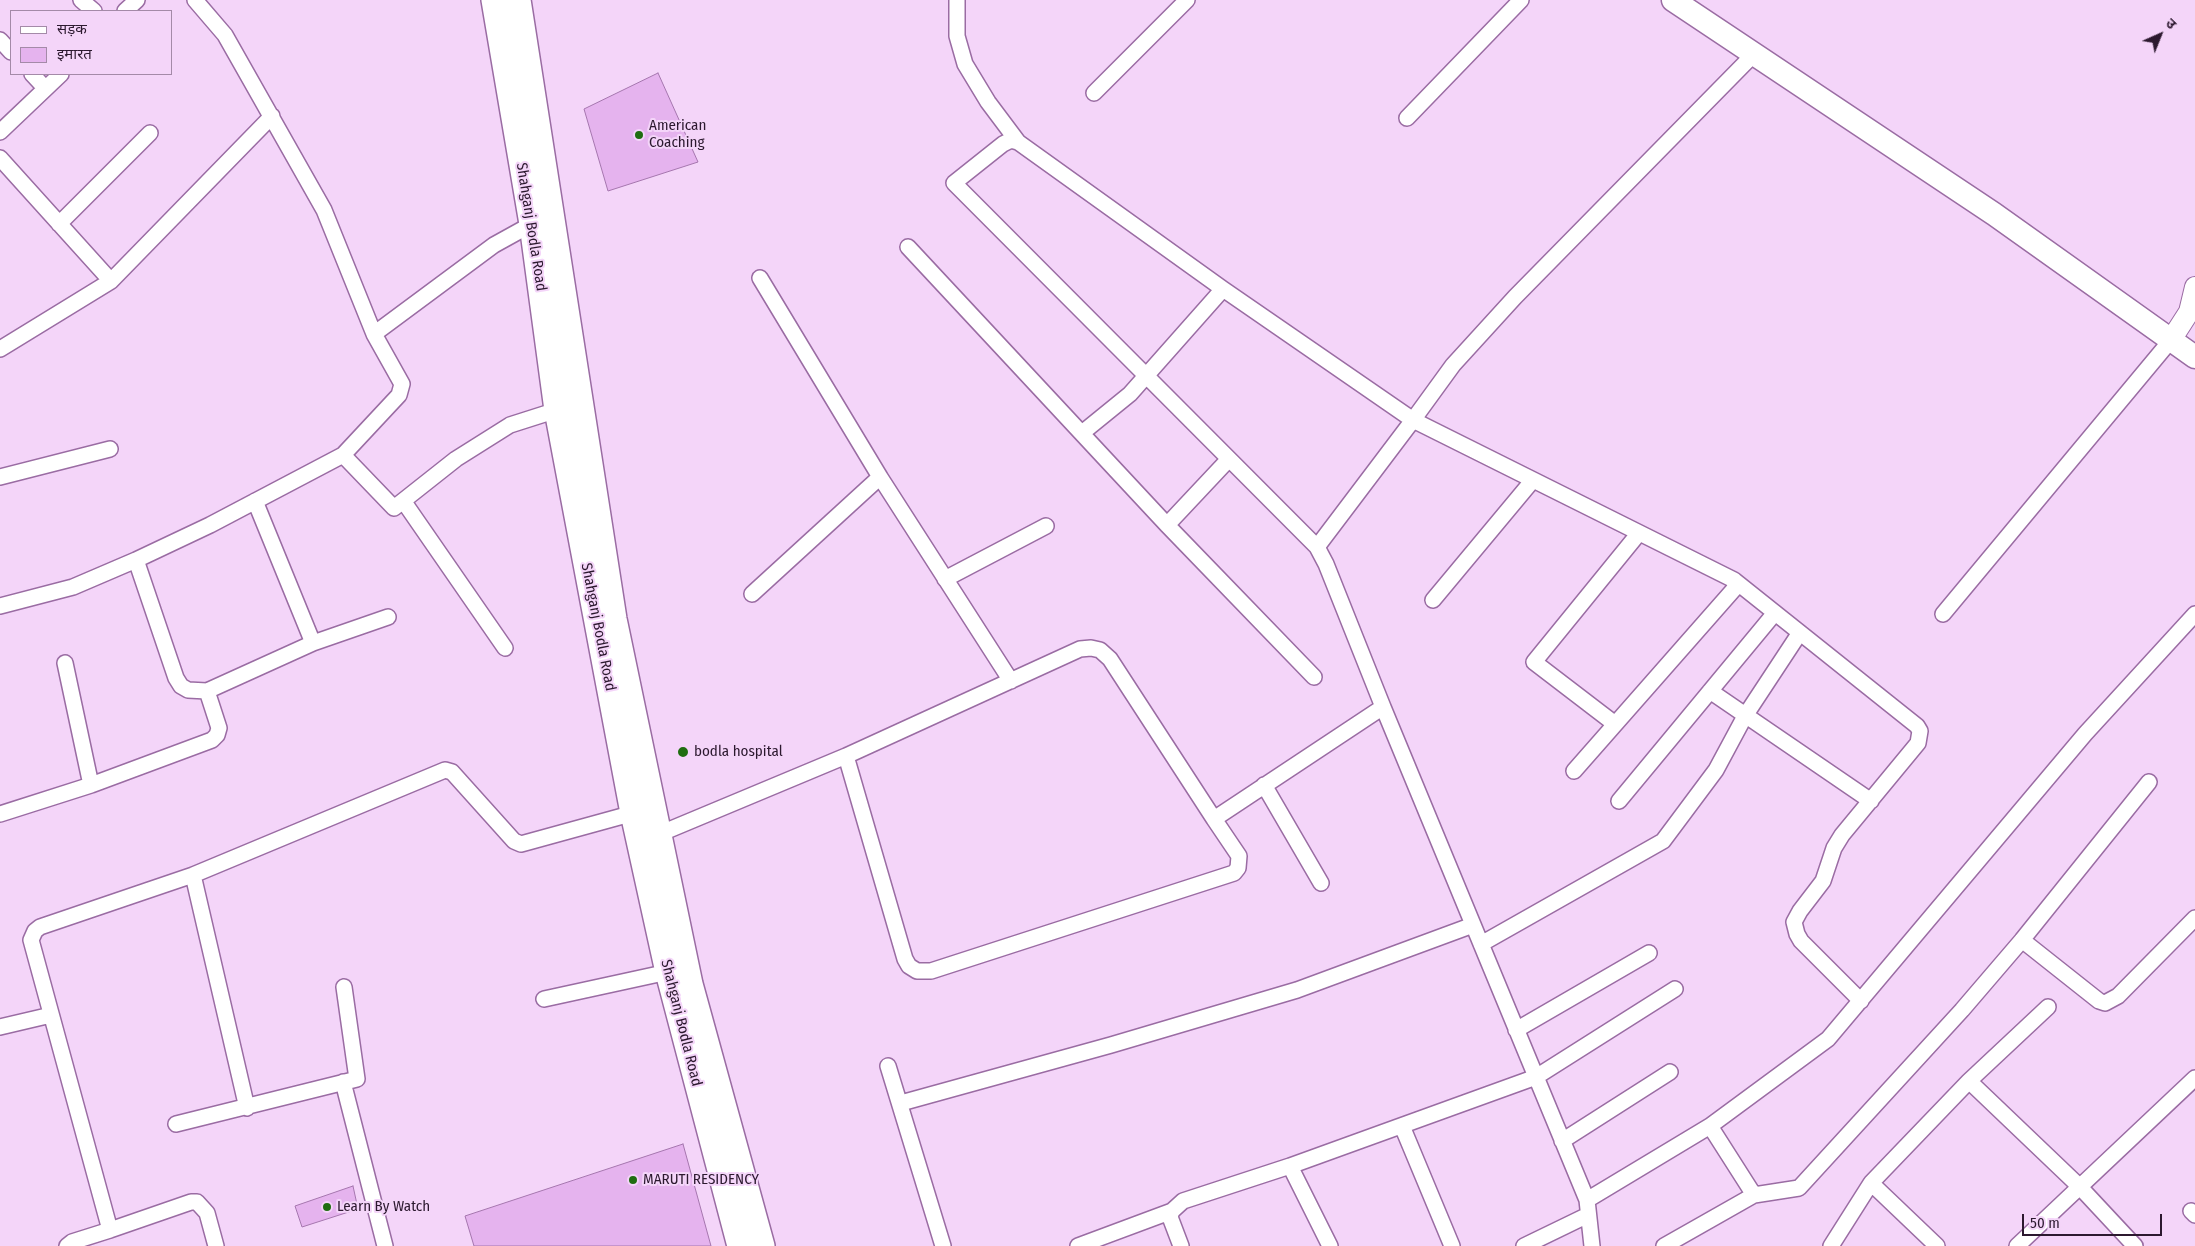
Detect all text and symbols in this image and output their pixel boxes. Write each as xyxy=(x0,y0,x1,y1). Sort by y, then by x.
legend xyxy=(10,10,172,75)
north arrow xyxy=(2135,10,2185,60)
text: उ xyxy=(2162,15,2180,33)
text: सड़क xyxy=(57,20,87,38)
text: इमारत xyxy=(57,45,92,63)
place label: American Coaching xyxy=(649,117,706,152)
marker: American Coaching xyxy=(633,129,645,141)
street label: Shahganj Bodla Road xyxy=(512,161,550,293)
street label: Shahganj Bodla Road xyxy=(577,562,619,692)
place label: bodla hospital xyxy=(694,743,783,761)
marker: bodla hospital xyxy=(676,745,690,759)
street label: Shahganj Bodla Road xyxy=(657,958,705,1088)
place label: MARUTI RESIDENCY xyxy=(643,1171,759,1189)
marker: MARUTI RESIDENCY xyxy=(627,1174,639,1186)
place label: Learn By Watch xyxy=(337,1198,430,1216)
marker: Learn By Watch xyxy=(321,1201,333,1213)
scale bar xyxy=(2025,1204,2165,1236)
text: 50 m xyxy=(2030,1214,2060,1232)

